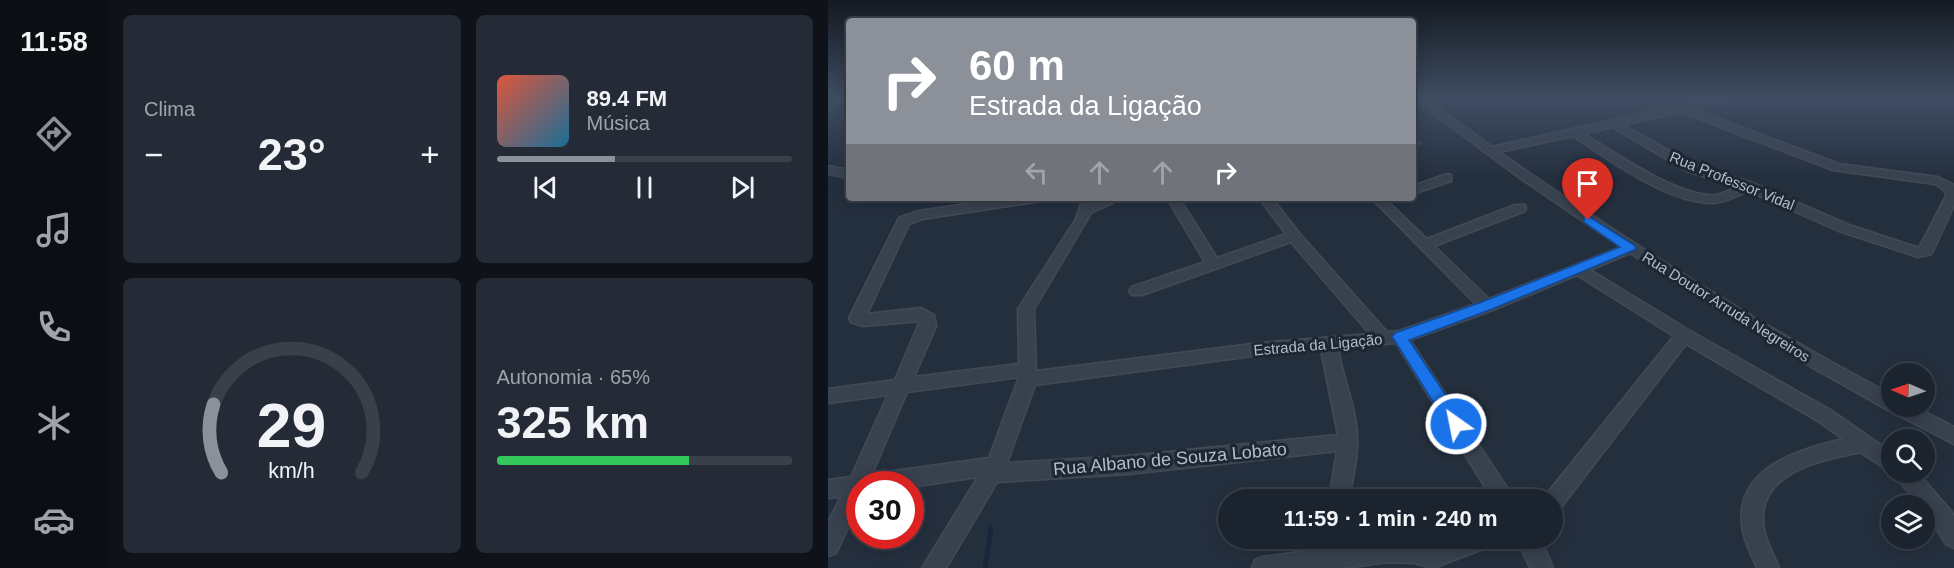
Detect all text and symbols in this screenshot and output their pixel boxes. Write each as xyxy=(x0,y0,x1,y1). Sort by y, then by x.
text: 11:58 xyxy=(20,27,88,57)
icon: right xyxy=(870,42,948,120)
text: 60 m xyxy=(969,42,1065,89)
text: 89.4 FM xyxy=(587,86,667,111)
text: Estrada da Ligação xyxy=(969,91,1202,121)
text: Clima xyxy=(144,98,195,120)
text: Música xyxy=(587,112,650,134)
icon: directions xyxy=(33,113,75,155)
text: 23° xyxy=(258,129,326,180)
text: − xyxy=(144,136,163,173)
text: + xyxy=(420,136,440,173)
street label: Rua Professor Vidal xyxy=(1667,148,1797,213)
icon: left xyxy=(1020,156,1053,189)
icon: ahead xyxy=(1083,156,1116,189)
icon: ahead xyxy=(1146,156,1179,189)
icon: right xyxy=(1209,156,1242,189)
pin xyxy=(1562,158,1613,220)
icon: arrive xyxy=(1571,167,1604,200)
icon: previous xyxy=(529,171,562,204)
icon: pause xyxy=(628,171,661,204)
icon: next xyxy=(726,171,759,204)
icon: music xyxy=(33,209,75,251)
street label: Rua Doutor Arruda Negreiros xyxy=(1639,248,1813,365)
icon: phone xyxy=(33,306,75,348)
street label: Estrada da Ligação xyxy=(1253,330,1383,359)
north arrow xyxy=(1881,363,1935,417)
map controls xyxy=(1881,363,1935,549)
text: Autonomia · 65% xyxy=(497,366,650,388)
text: 29 xyxy=(257,391,326,460)
position arrow xyxy=(1424,392,1488,456)
text: 325 km xyxy=(497,397,649,448)
icon: climate xyxy=(33,402,75,444)
button: search xyxy=(1881,429,1935,483)
street label: Rua Albano de Souza Lobato xyxy=(1052,439,1288,479)
text: km/h xyxy=(269,459,315,483)
speed limit sign: 30 xyxy=(846,471,924,549)
button: layers xyxy=(1881,495,1935,549)
icon: car xyxy=(33,499,75,541)
text: 11:59 · 1 min · 240 m xyxy=(1284,506,1498,531)

